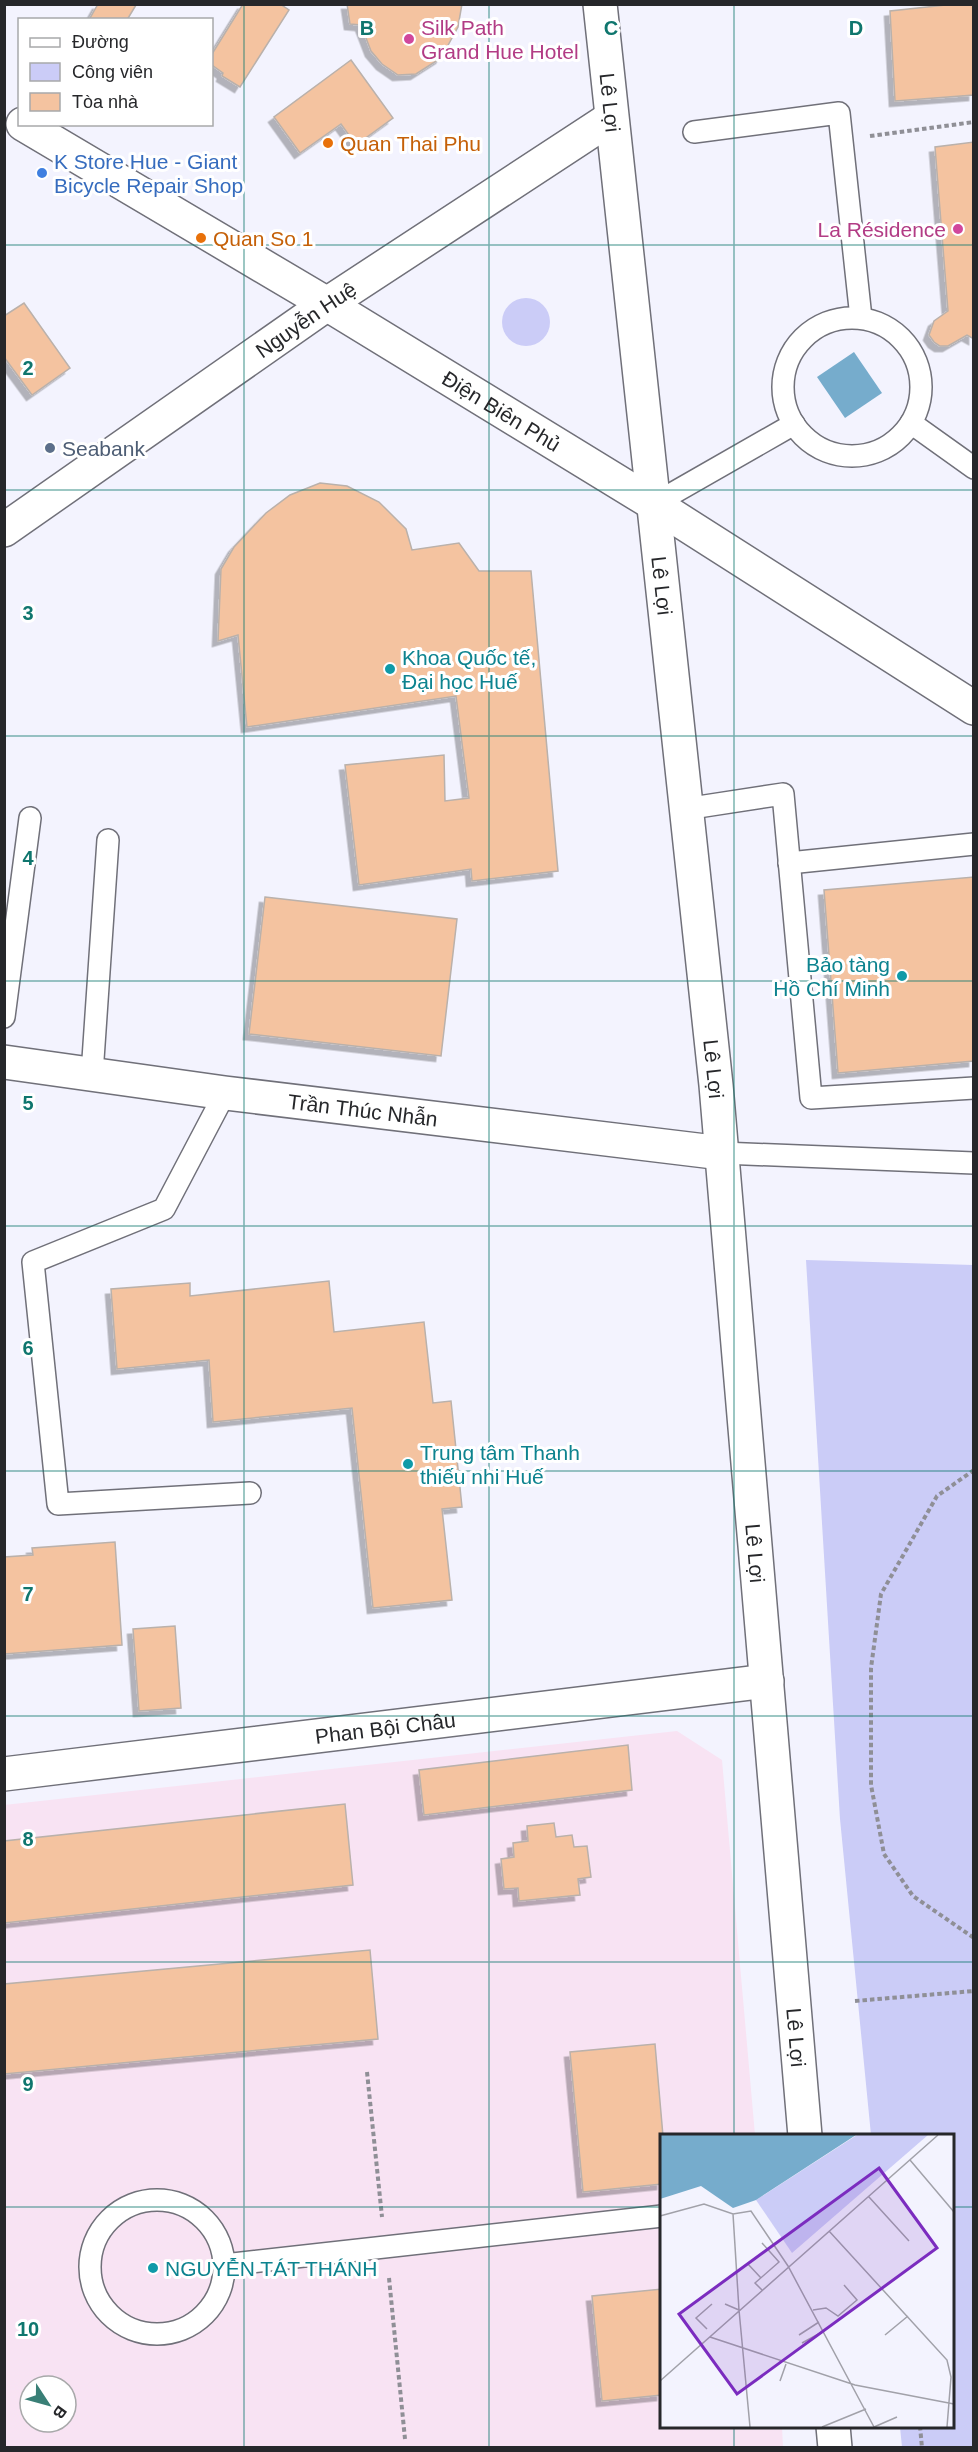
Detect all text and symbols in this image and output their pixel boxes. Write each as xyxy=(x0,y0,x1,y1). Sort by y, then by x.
place label: Silk Path Grand Hue Hotel xyxy=(421,16,579,63)
text: B xyxy=(360,17,374,39)
text: C xyxy=(604,17,618,39)
text: D xyxy=(849,17,863,39)
legend xyxy=(18,18,213,126)
text: Đường xyxy=(72,32,129,52)
marker: Silk Path Grand Hue Hotel xyxy=(402,32,416,46)
text: Công viên xyxy=(72,62,153,82)
street label: Lê Lợi xyxy=(596,72,625,133)
text: Tòa nhà xyxy=(72,92,139,112)
place label: Quan Thai Phu xyxy=(340,132,481,155)
marker: Quan Thai Phu xyxy=(321,136,335,150)
place label: K Store Hue - Giant Bicycle Repair Shop xyxy=(54,150,243,197)
marker: K Store Hue - Giant Bicycle Repair Shop xyxy=(35,166,49,180)
place label: La Résidence xyxy=(818,218,946,241)
marker: La Résidence xyxy=(951,222,965,236)
place label: Quan So 1 xyxy=(213,227,313,250)
marker: Quan So 1 xyxy=(194,231,208,245)
street label: Nguyễn Huệ xyxy=(251,277,360,362)
text: 2 xyxy=(22,357,34,379)
street label: Điện Biên Phủ xyxy=(438,366,565,456)
place label: Seabank xyxy=(62,437,145,460)
marker: Seabank xyxy=(43,441,57,455)
street label: Lê Lợi xyxy=(648,555,677,616)
text: 3 xyxy=(22,602,34,624)
place label: Khoa Quốc tế, Đại học Huế xyxy=(402,646,536,693)
marker: Khoa Quốc tế, Đại học Huế xyxy=(383,662,397,676)
text: 4 xyxy=(22,847,34,869)
place label: Bảo tàng Hồ Chí Minh xyxy=(773,953,890,1000)
marker: Bảo tàng Hồ Chí Minh xyxy=(895,969,909,983)
street label: Lê Lợi xyxy=(700,1038,729,1099)
street label: Trần Thúc Nhẫn xyxy=(287,1089,439,1130)
text: 5 xyxy=(22,1092,34,1114)
text: 6 xyxy=(22,1337,34,1359)
place label: Trung tâm Thanh thiếu nhi Huế xyxy=(420,1441,580,1488)
marker: Trung tâm Thanh thiếu nhi Huế xyxy=(401,1457,415,1471)
street label: Lê Lợi xyxy=(742,1523,770,1584)
text: 7 xyxy=(22,1583,34,1605)
street label: Phan Bội Châu xyxy=(314,1708,457,1748)
text: 8 xyxy=(22,1828,34,1850)
street label: Lê Lợi xyxy=(783,2007,811,2068)
text: 9 xyxy=(22,2073,34,2095)
inset map xyxy=(660,2134,954,2428)
place label: NGUYỄN TÁT THÁNH xyxy=(165,2257,377,2280)
marker: NGUYỄN TÁT THÁNH xyxy=(146,2261,160,2275)
text: 10 xyxy=(17,2318,39,2340)
north arrow xyxy=(18,2374,78,2434)
text: B xyxy=(49,2403,70,2422)

